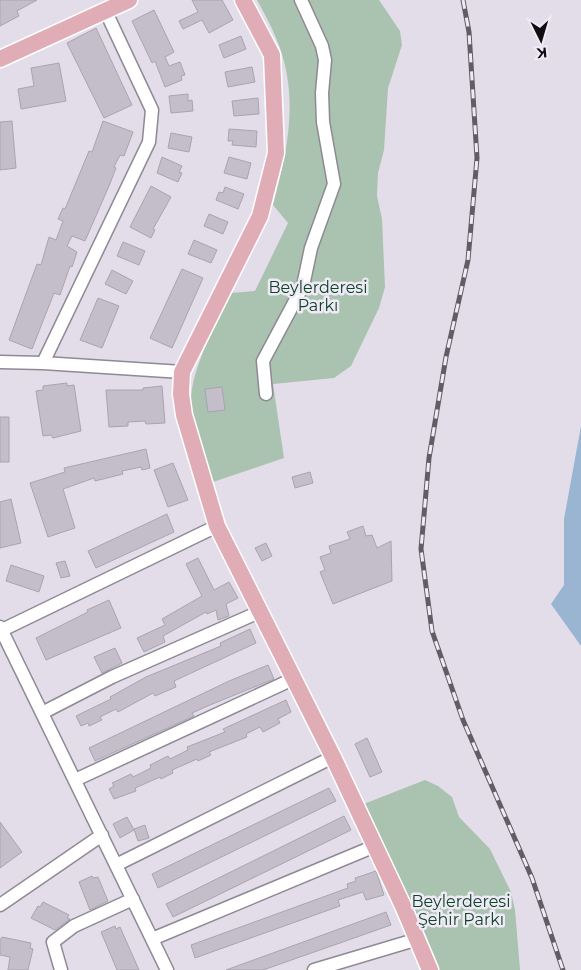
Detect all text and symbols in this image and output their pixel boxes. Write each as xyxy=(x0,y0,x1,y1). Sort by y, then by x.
north arrow xyxy=(516,15,566,65)
text: K xyxy=(536,44,548,62)
park label: Beylerderesi Parkı xyxy=(269,278,367,315)
park label: Beylerderesi Şehir Parkı xyxy=(412,892,510,929)

